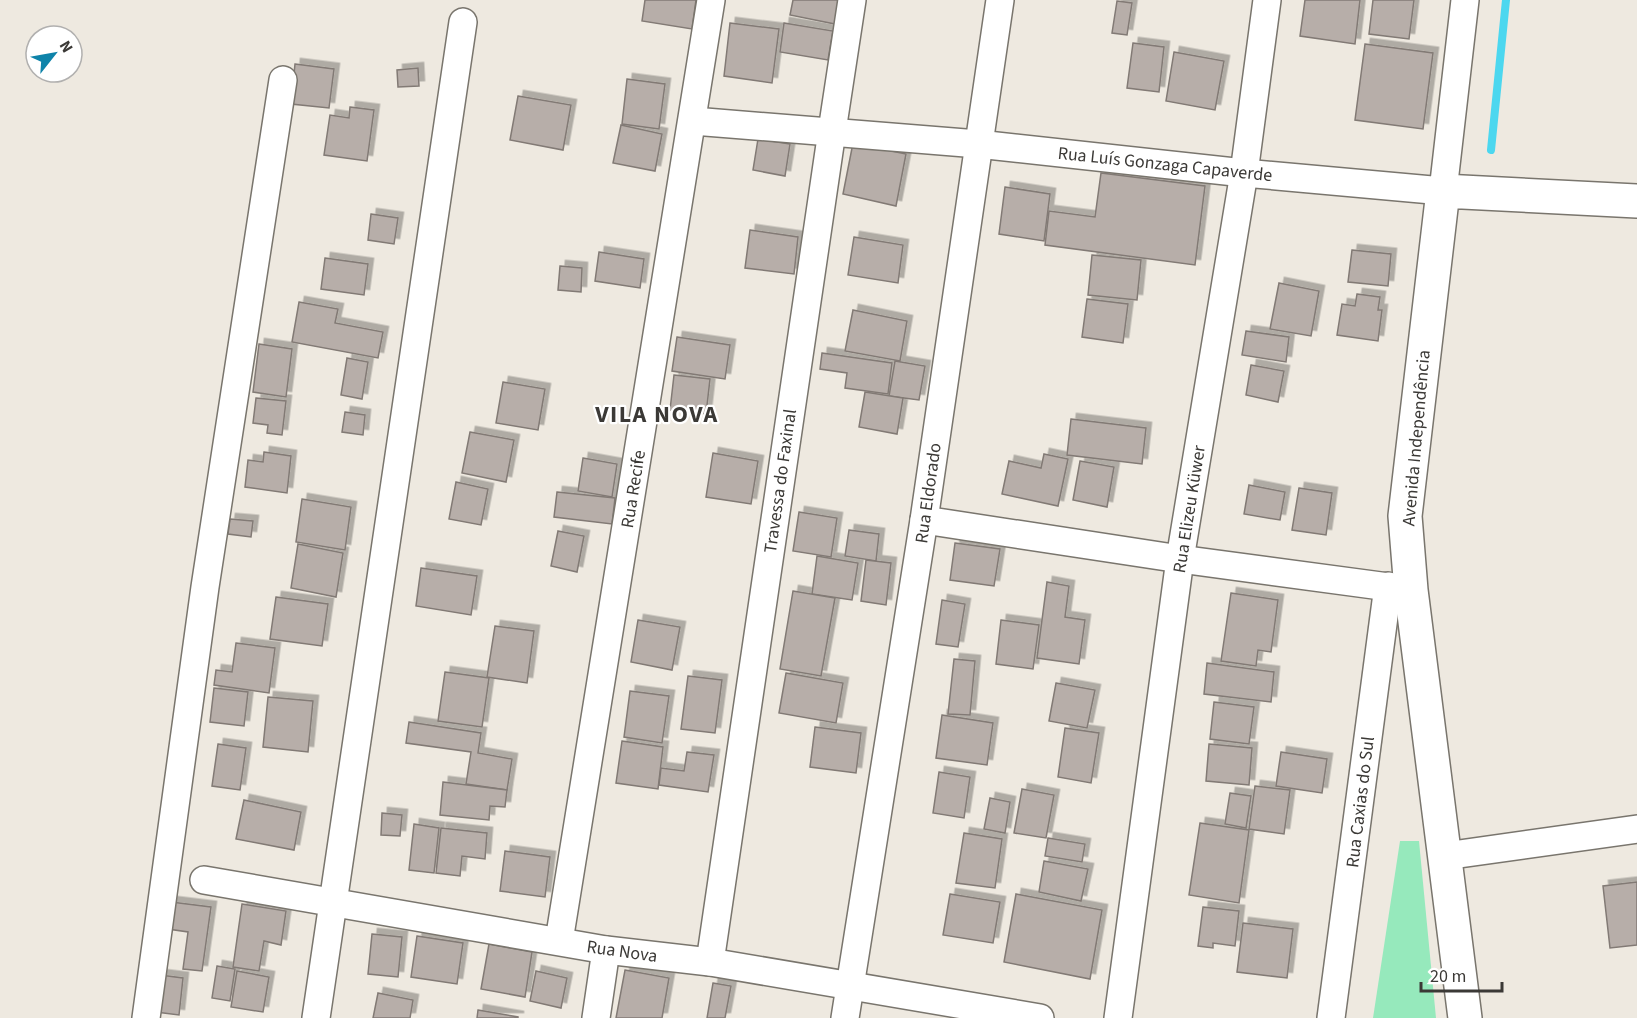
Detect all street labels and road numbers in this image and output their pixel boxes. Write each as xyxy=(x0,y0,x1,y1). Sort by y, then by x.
street label: Rua Luís Gonzaga Capaverde xyxy=(1056,141,1273,188)
street label: Avenida Independência xyxy=(1396,349,1437,527)
street label: Travessa do Faxinal xyxy=(758,407,803,555)
street label: Rua Eldorado xyxy=(909,441,948,545)
street label: Rua Elizeu Küwer xyxy=(1167,443,1212,575)
street label: Rua Recife xyxy=(615,448,652,530)
street label: Rua Caxias do Sul xyxy=(1340,735,1381,869)
street label: Rua Nova xyxy=(585,934,659,969)

